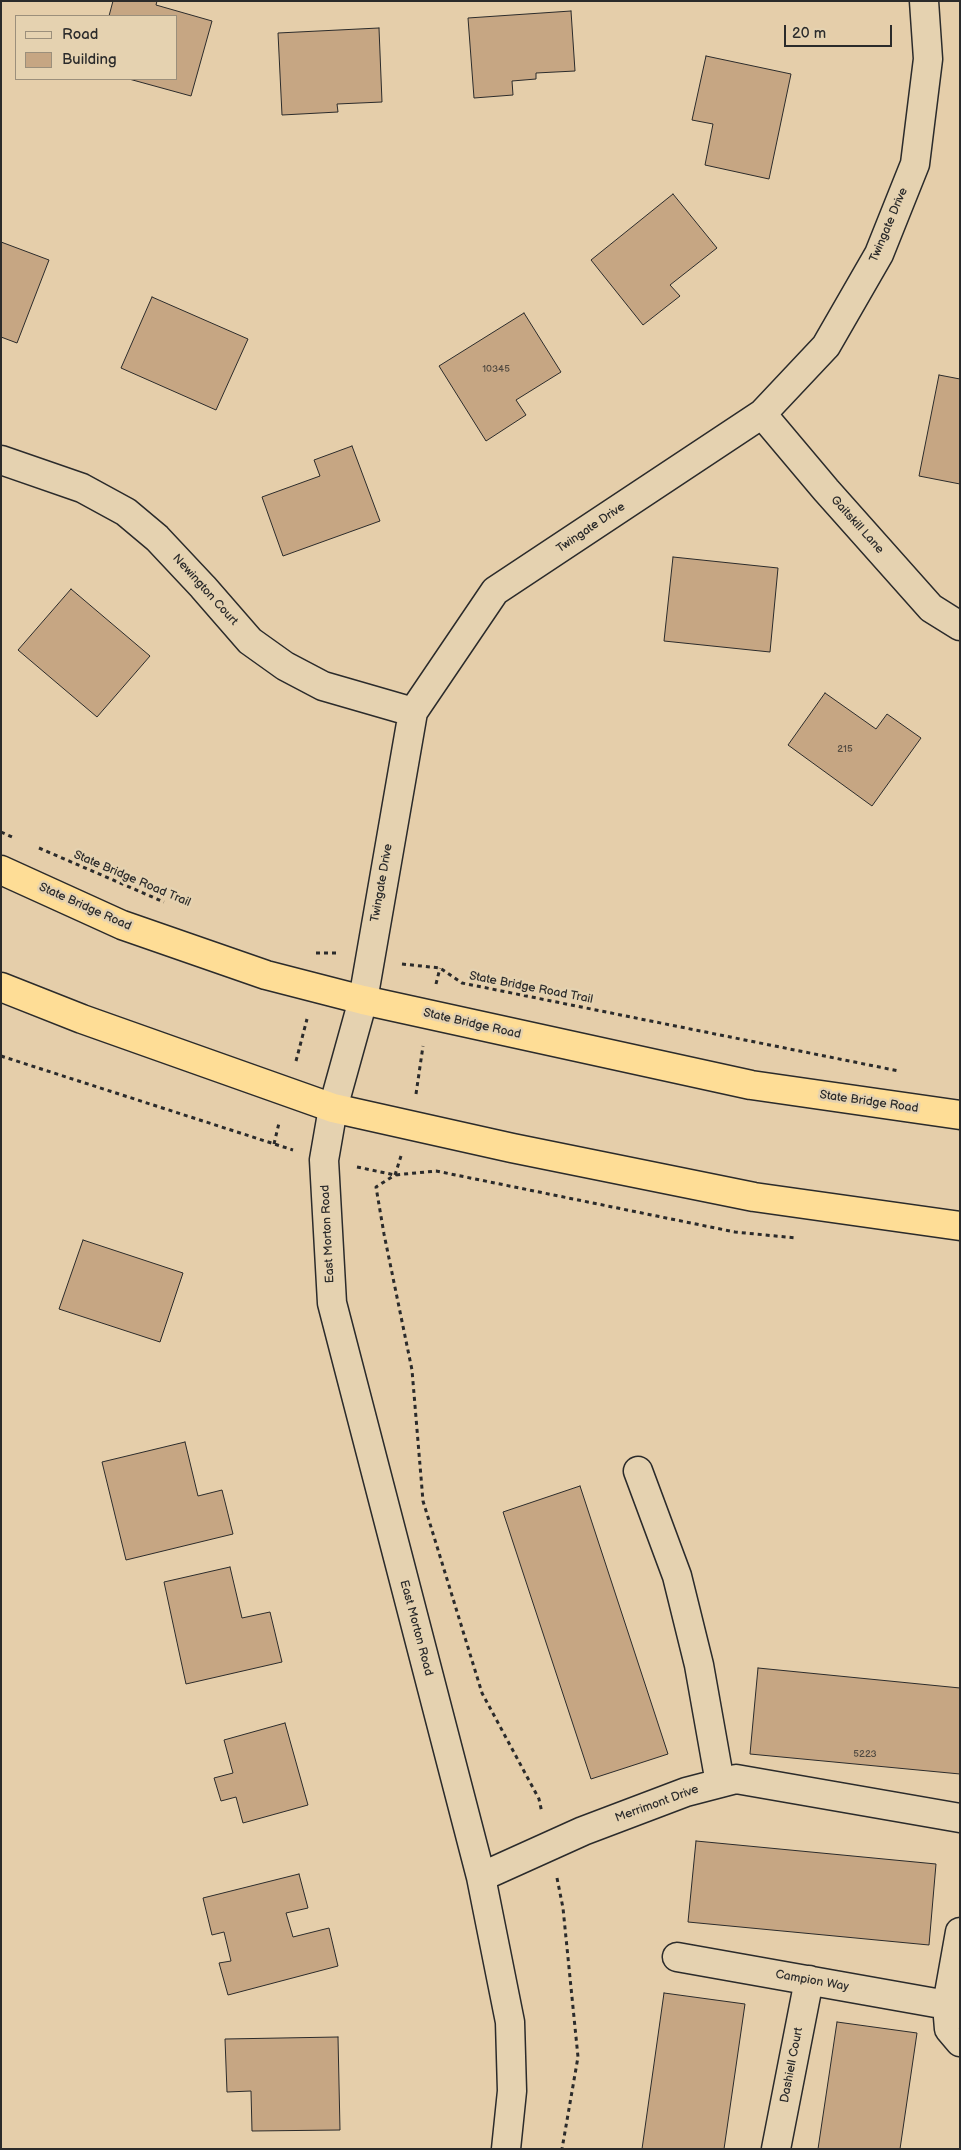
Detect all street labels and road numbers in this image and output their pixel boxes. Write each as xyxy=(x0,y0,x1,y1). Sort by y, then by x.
street label: Twingate Drive xyxy=(867,186,911,264)
street label: Gaitskill Lane xyxy=(827,493,887,557)
street label: Twingate Drive xyxy=(554,500,628,556)
street label: Newington Court xyxy=(169,551,241,629)
street label: Twingate Drive xyxy=(368,843,396,923)
street label: State Bridge Road Trail xyxy=(71,848,193,910)
street label: State Bridge Road xyxy=(37,880,133,934)
street label: State Bridge Road Trail xyxy=(468,969,594,1007)
street label: State Bridge Road xyxy=(422,1006,522,1042)
street label: State Bridge Road xyxy=(819,1088,919,1116)
street label: East Morton Road xyxy=(318,1185,338,1283)
street label: East Morton Road xyxy=(396,1579,436,1677)
street label: Merrimont Drive xyxy=(613,1782,701,1826)
street label: Campion Way xyxy=(774,1967,850,1995)
street label: Dashiell Court xyxy=(778,2026,806,2104)

